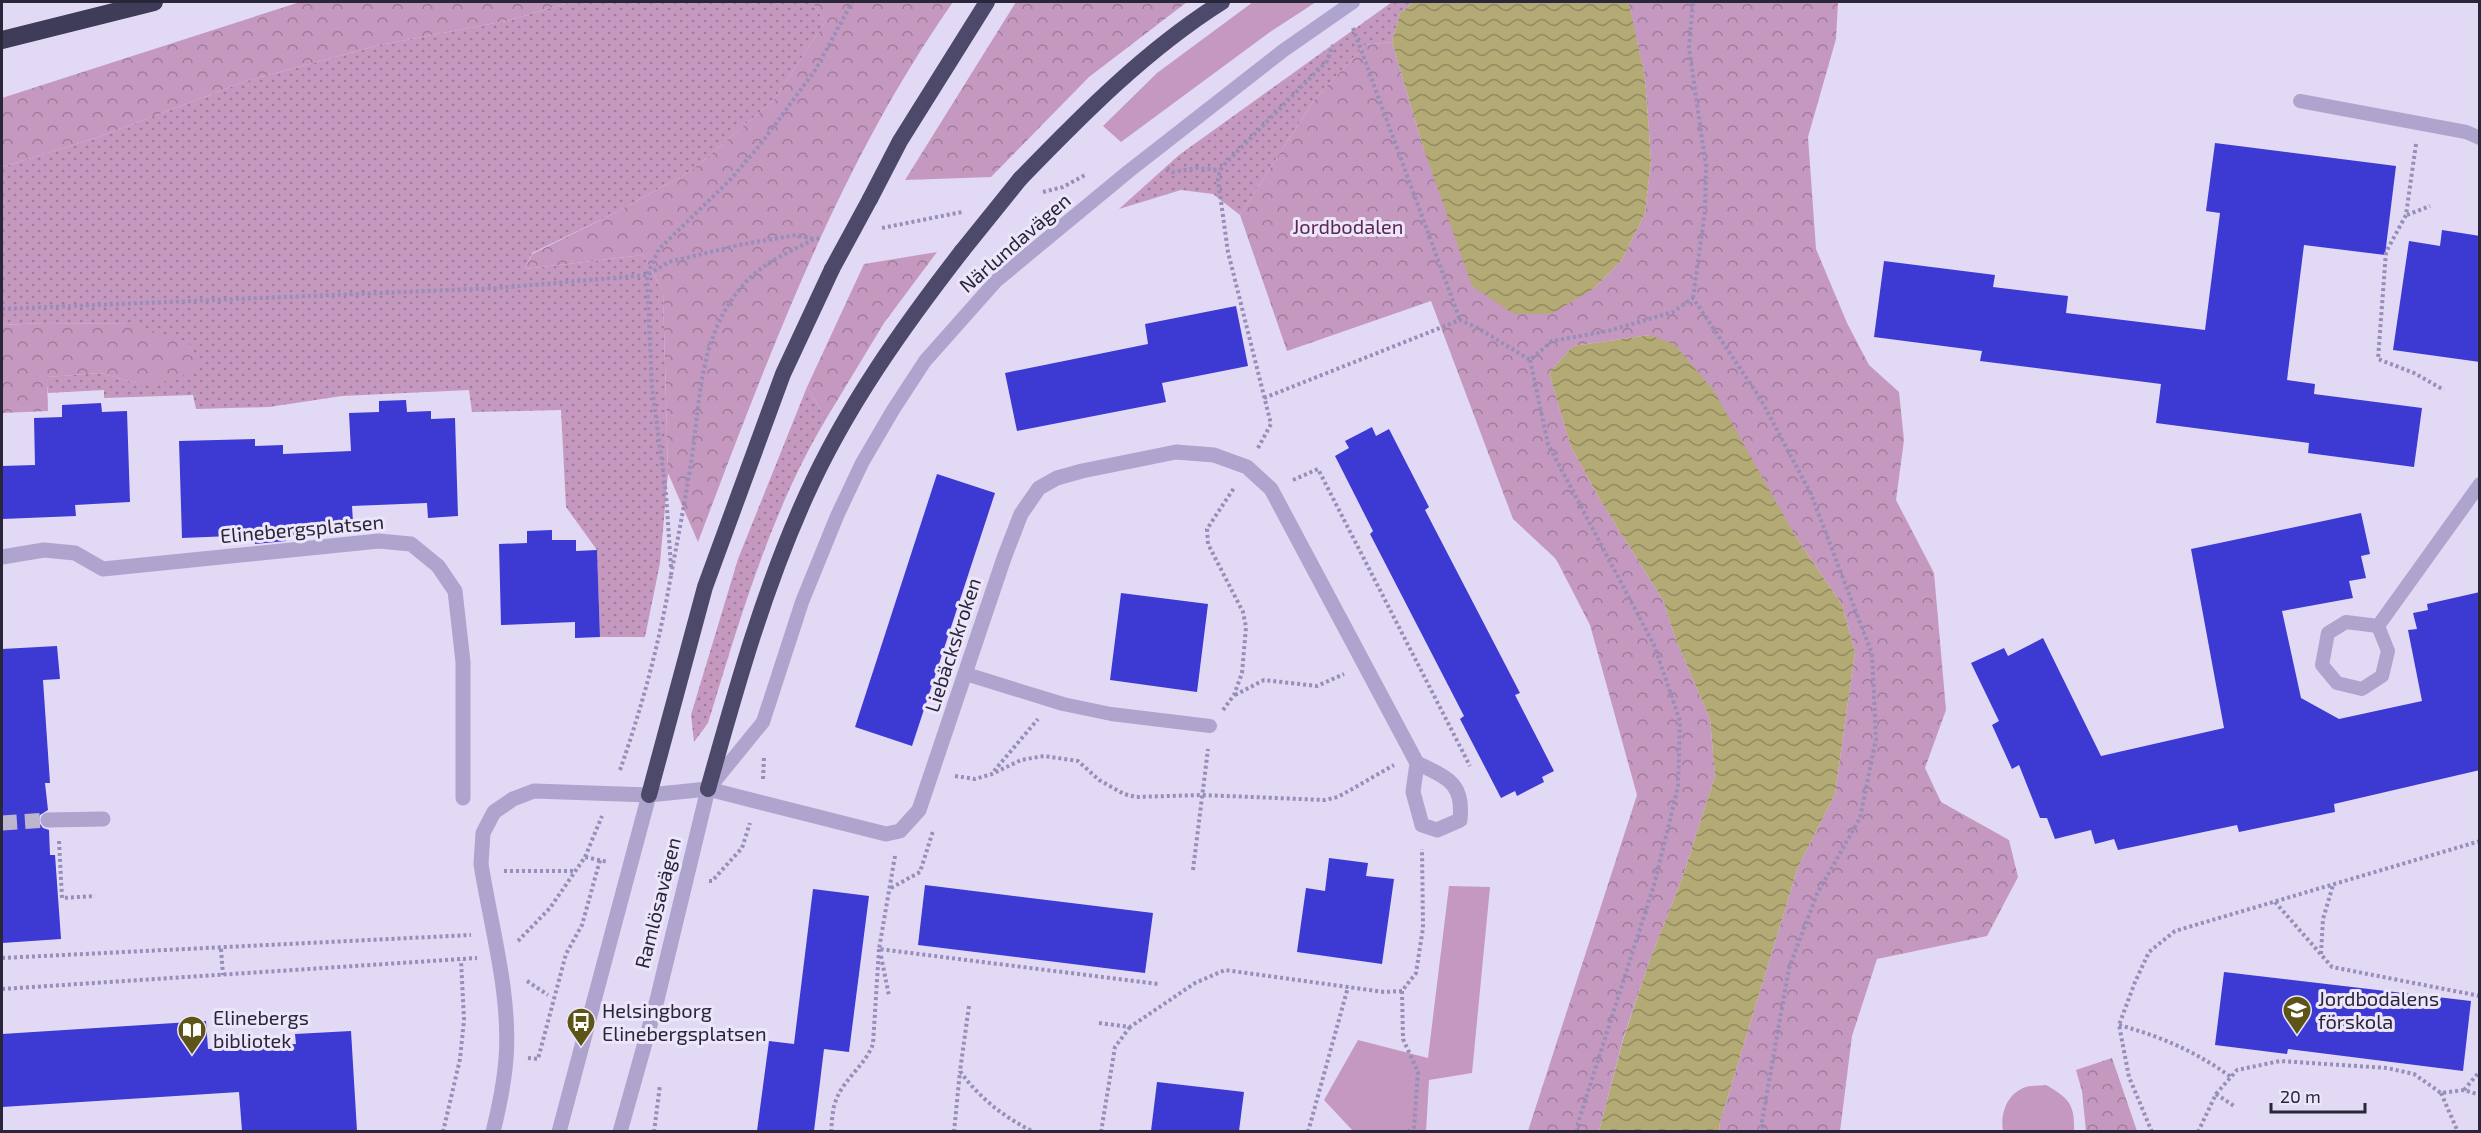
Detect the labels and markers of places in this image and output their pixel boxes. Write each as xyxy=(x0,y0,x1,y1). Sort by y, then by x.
place label: Jordbodalens förskola xyxy=(2318,986,2439,1033)
school or university icon: Jordbodalens förskola xyxy=(2281,994,2313,1036)
place label: Helsingborg Elinebergsplatsen xyxy=(602,998,767,1045)
place label: Elinebergs bibliotek xyxy=(213,1005,309,1052)
bus stop icon: Helsingborg Elinebergsplatsen xyxy=(565,1006,597,1048)
library icon: Elinebergs bibliotek xyxy=(176,1014,208,1056)

